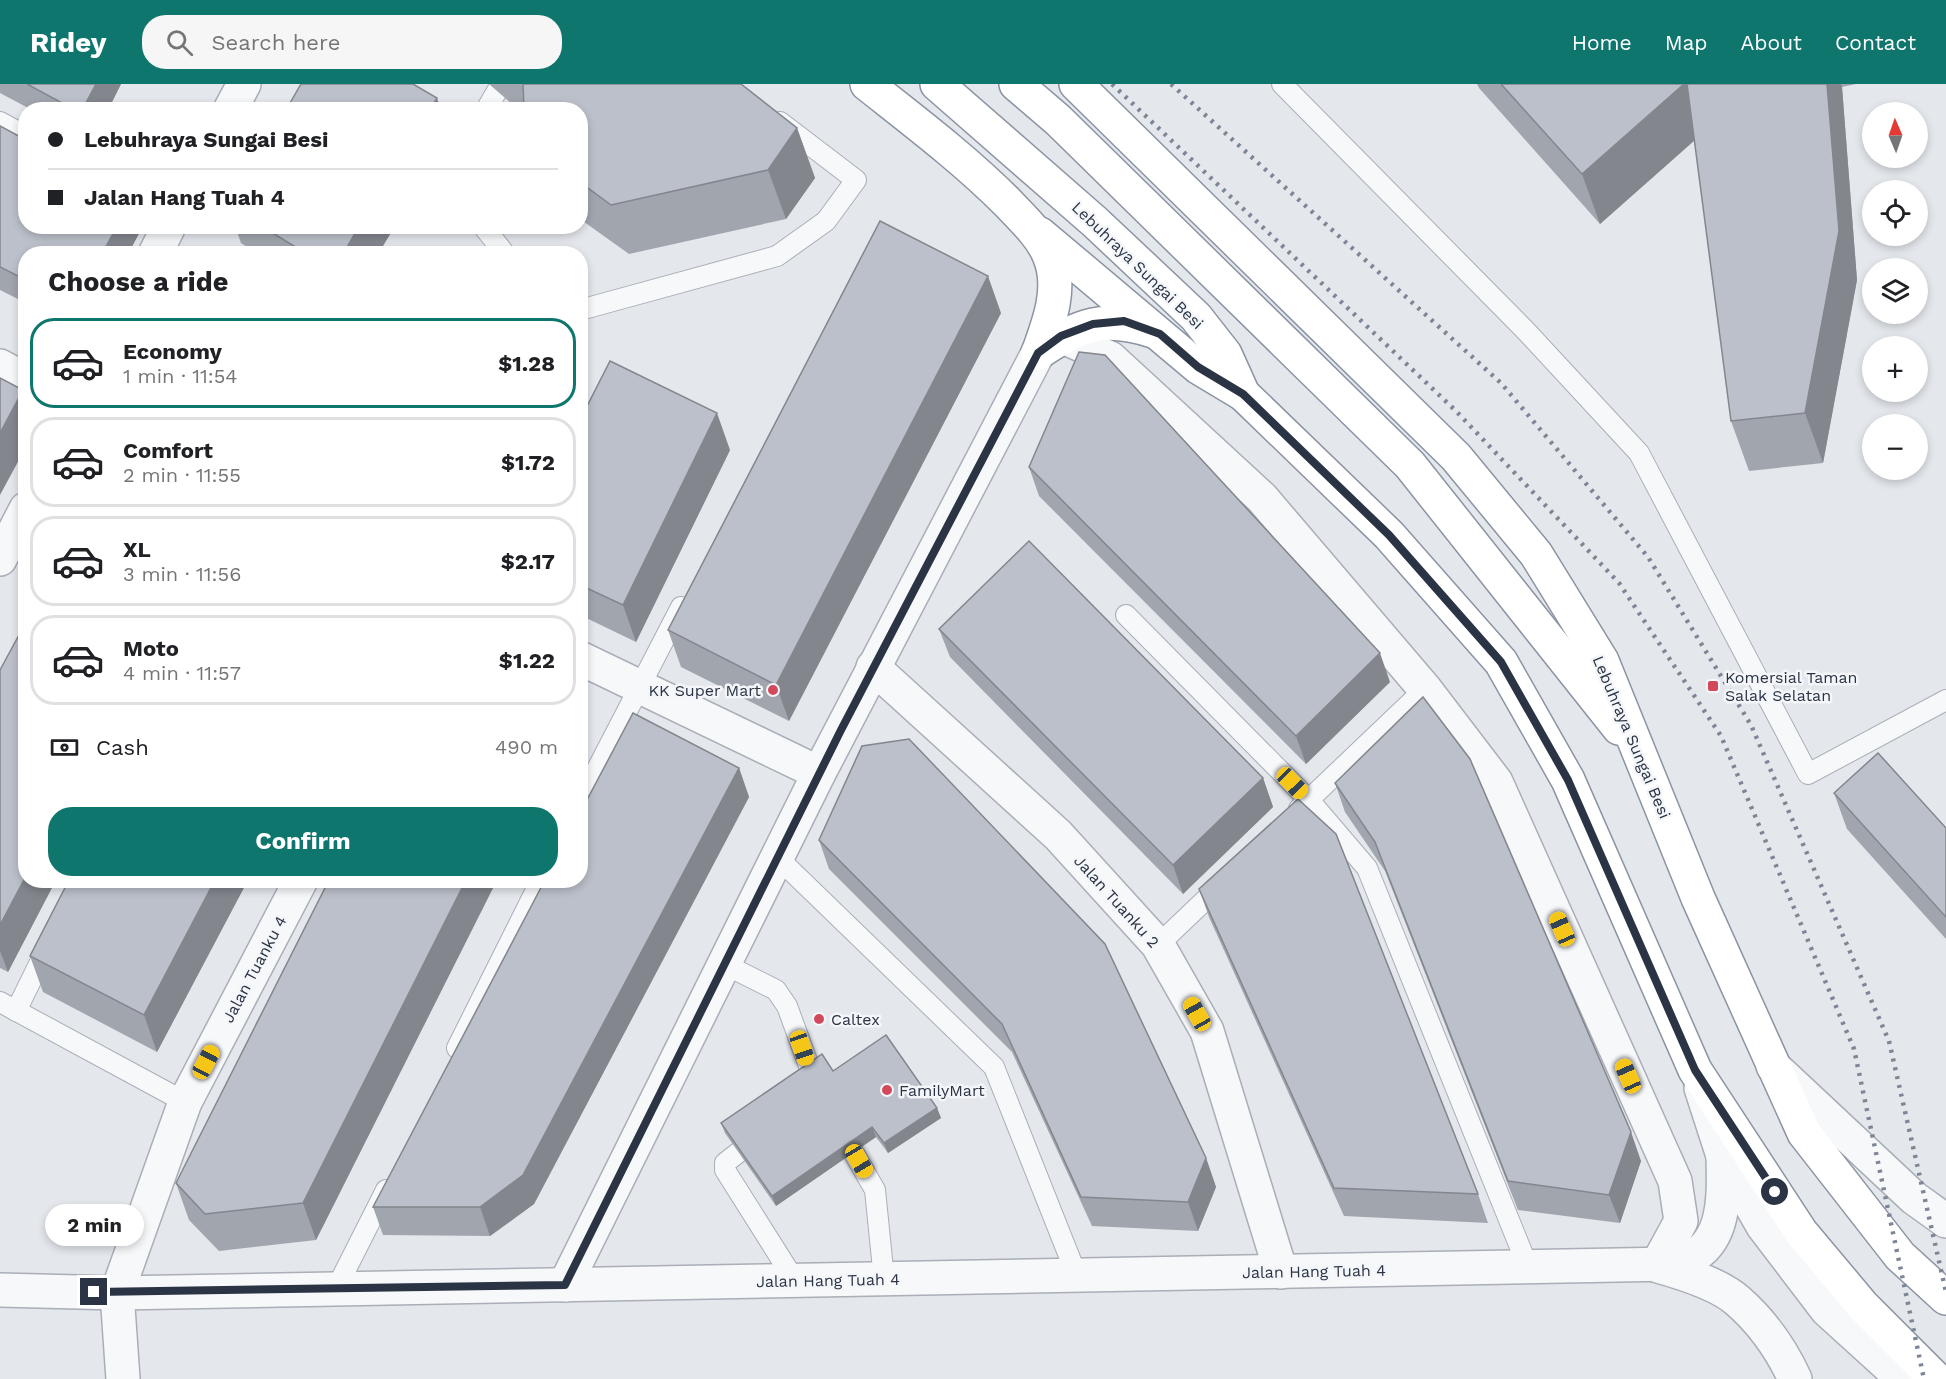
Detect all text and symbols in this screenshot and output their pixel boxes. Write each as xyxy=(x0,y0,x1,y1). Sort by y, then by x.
search box xyxy=(142,15,562,69)
text: Ridey xyxy=(30,26,106,59)
icon: search xyxy=(163,26,196,59)
text: Search here xyxy=(211,30,340,55)
text: Home xyxy=(1572,30,1632,55)
text: Map xyxy=(1665,30,1708,55)
text: About xyxy=(1741,30,1802,55)
text: Contact xyxy=(1835,30,1916,55)
north arrow xyxy=(1862,102,1928,168)
map controls xyxy=(1862,102,1928,480)
text: Lebuhraya Sungai Besi xyxy=(84,127,328,152)
button: locate xyxy=(1862,180,1928,246)
text: Jalan Hang Tuah 4 xyxy=(84,185,285,210)
street label: Lebuhraya Sungai Besi xyxy=(1068,198,1207,333)
button: layers xyxy=(1862,258,1928,324)
text: Choose a ride xyxy=(48,266,228,298)
icon: car xyxy=(51,336,105,390)
button: + xyxy=(1862,336,1928,402)
text: Economy xyxy=(123,339,222,364)
text: $1.28 xyxy=(498,351,555,376)
text: 1 min · 11:54 xyxy=(123,364,238,388)
button: − xyxy=(1862,414,1928,480)
icon: car xyxy=(51,435,105,489)
text: Comfort xyxy=(123,438,213,463)
text: $1.72 xyxy=(501,450,555,475)
text: 2 min · 11:55 xyxy=(123,463,241,487)
icon: car xyxy=(51,534,105,588)
text: XL xyxy=(123,537,151,562)
text: $2.17 xyxy=(501,549,555,574)
text: 3 min · 11:56 xyxy=(123,562,241,586)
icon: car xyxy=(51,633,105,687)
text: Moto xyxy=(123,636,179,661)
text: $1.22 xyxy=(499,648,555,673)
street label: Lebuhraya Sungai Besi xyxy=(1589,653,1674,821)
text: 4 min · 11:57 xyxy=(123,661,241,685)
place label: Komersial Taman Salak Selatan xyxy=(1725,668,1858,705)
marker: Komersial Taman Salak Selatan xyxy=(1706,679,1720,693)
place label: KK Super Mart xyxy=(648,681,761,700)
marker: KK Super Mart xyxy=(766,683,780,697)
icon: cash xyxy=(48,731,81,764)
text: Cash xyxy=(96,735,149,760)
text: 490 m xyxy=(495,735,558,759)
car xyxy=(1273,764,1311,802)
button: Confirm xyxy=(48,807,558,876)
street label: Jalan Tuanku 2 xyxy=(1070,851,1163,951)
car xyxy=(1546,909,1578,949)
street label: Jalan Tuanku 4 xyxy=(218,912,291,1026)
car xyxy=(1180,994,1214,1034)
place label: Caltex xyxy=(831,1010,880,1029)
marker: Caltex xyxy=(812,1012,826,1026)
car xyxy=(788,1028,816,1068)
car xyxy=(190,1042,222,1082)
car xyxy=(1612,1056,1644,1096)
place label: FamilyMart xyxy=(899,1081,985,1100)
marker: FamilyMart xyxy=(880,1083,894,1097)
car xyxy=(842,1141,876,1181)
route start xyxy=(1761,1178,1788,1205)
callout: 2 min xyxy=(44,1205,144,1247)
text: 2 min xyxy=(67,1213,122,1237)
street label: Jalan Hang Tuah 4 xyxy=(1242,1261,1386,1282)
street label: Jalan Hang Tuah 4 xyxy=(756,1270,900,1291)
route end xyxy=(80,1278,107,1305)

